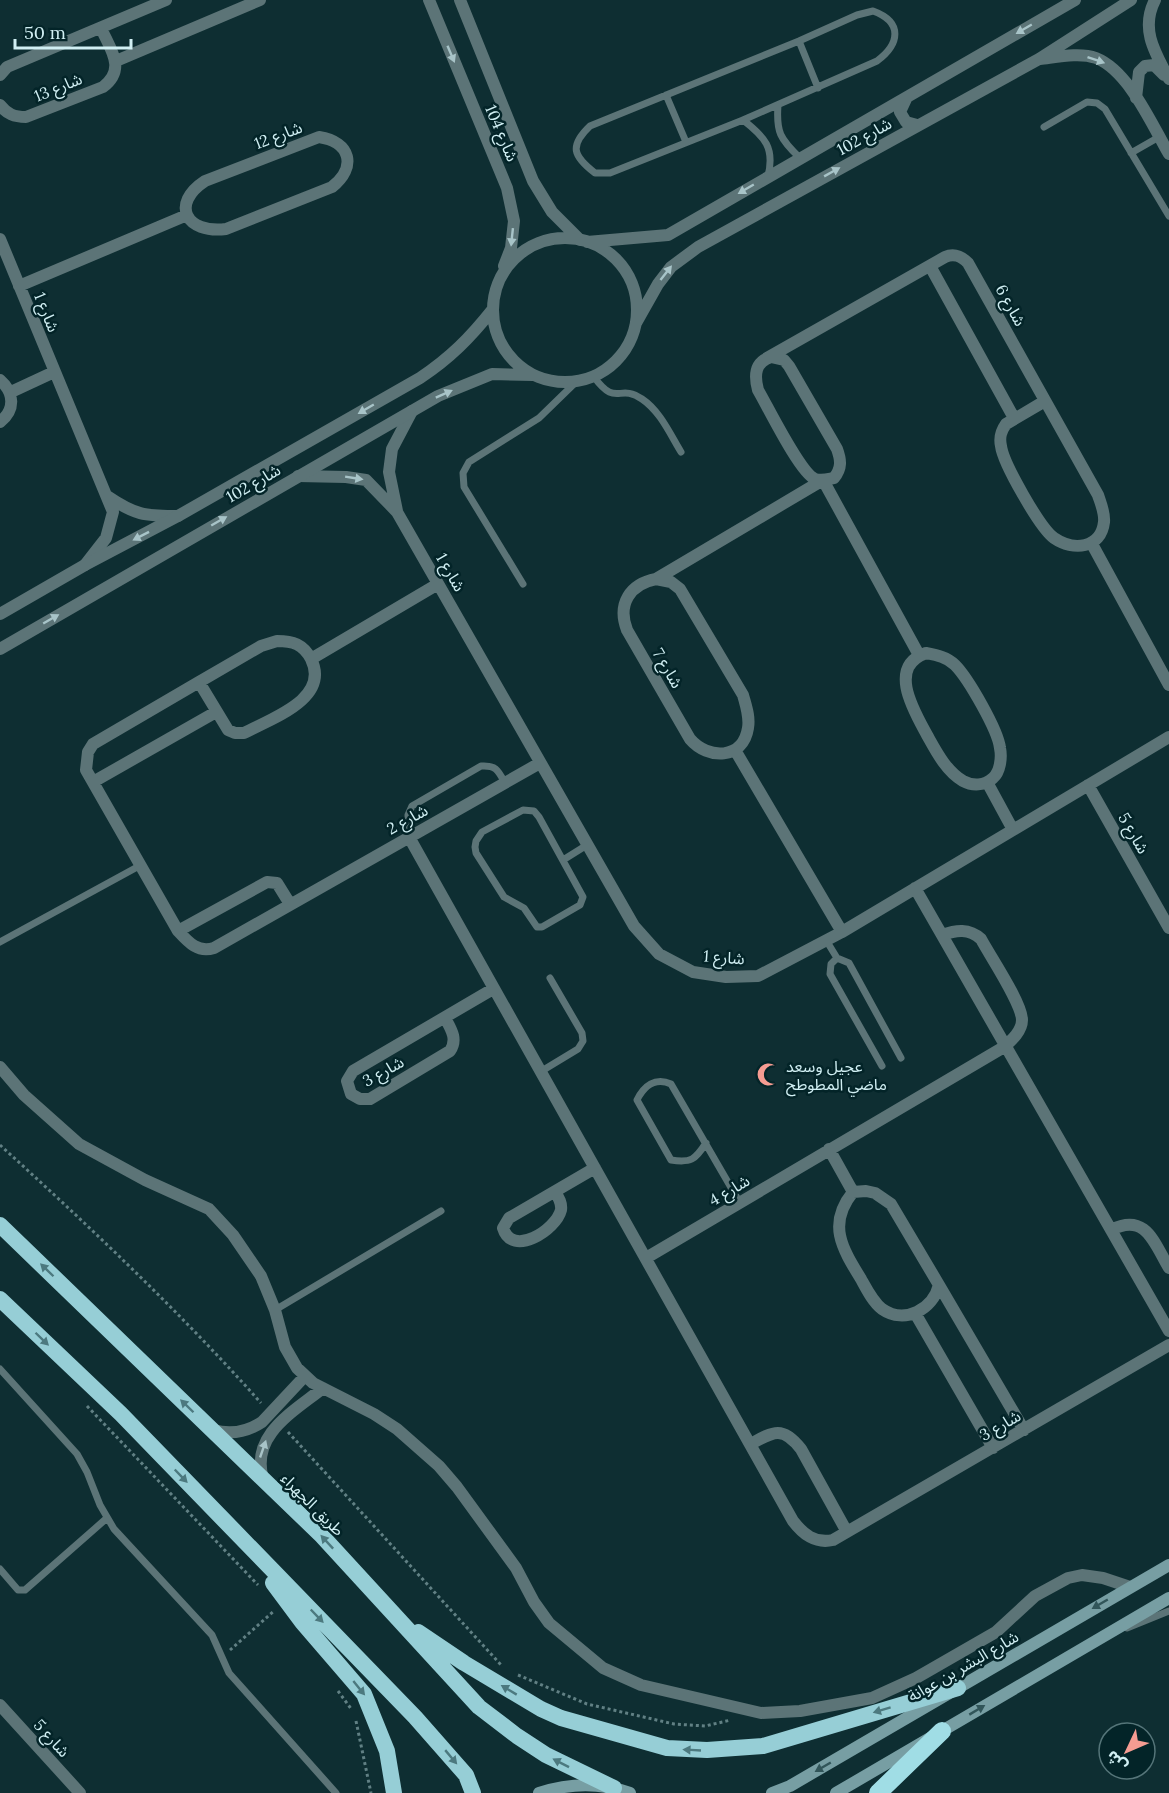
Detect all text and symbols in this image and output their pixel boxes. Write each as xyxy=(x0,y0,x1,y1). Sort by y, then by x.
scale bar xyxy=(15,12,130,50)
text: 50 m xyxy=(24,21,66,44)
one-way arrow xyxy=(1016,24,1033,34)
one-way arrow xyxy=(447,45,456,63)
one-way arrow xyxy=(1087,56,1105,66)
street label: شارع 13 xyxy=(31,68,86,108)
street label: شارع 104 xyxy=(478,102,523,166)
street label: شارع 102 xyxy=(833,113,896,162)
street label: شارع 12 xyxy=(251,117,306,156)
one-way arrow xyxy=(824,167,840,178)
one-way arrow xyxy=(738,184,754,195)
one-way arrow xyxy=(507,228,517,247)
one-way arrow xyxy=(660,266,672,281)
street label: شارع 6 xyxy=(989,281,1031,331)
street label: شارع 1 xyxy=(27,289,64,336)
one-way arrow xyxy=(435,389,453,399)
one-way arrow xyxy=(357,404,374,414)
street label: شارع 102 xyxy=(222,459,285,509)
one-way arrow xyxy=(345,474,364,483)
one-way arrow xyxy=(211,516,227,527)
one-way arrow xyxy=(132,530,150,540)
street label: شارع 1 xyxy=(429,549,470,596)
one-way arrow xyxy=(43,614,59,625)
street label: شارع 7 xyxy=(646,644,687,693)
street label: شارع 2 xyxy=(383,800,433,841)
street label: شارع 5 xyxy=(1112,809,1154,859)
street label: شارع 1 xyxy=(703,946,745,971)
street label: شارع 3 xyxy=(359,1052,409,1093)
place label: عجيل وسعد ماضي المطوطح xyxy=(786,1056,887,1097)
mosque icon: عجيل وسعد ماضي المطوطح xyxy=(755,1062,781,1088)
street label: شارع 4 xyxy=(705,1170,755,1212)
one-way arrow xyxy=(40,1264,54,1278)
one-way arrow xyxy=(35,1332,50,1346)
one-way arrow xyxy=(180,1399,195,1413)
street label: شارع 3 xyxy=(976,1405,1026,1447)
one-way arrow xyxy=(259,1440,268,1458)
street label: طريق الجهراء xyxy=(277,1468,349,1541)
one-way arrow xyxy=(174,1469,188,1483)
one-way arrow xyxy=(321,1535,334,1550)
one-way arrow xyxy=(1092,1599,1108,1610)
one-way arrow xyxy=(310,1608,323,1623)
street label: شارع البشر بن عوانة xyxy=(904,1626,1023,1708)
one-way arrow xyxy=(352,1681,364,1696)
one-way arrow xyxy=(501,1684,517,1695)
one-way arrow xyxy=(969,1705,985,1716)
one-way arrow xyxy=(873,1706,891,1715)
street label: شارع 5 xyxy=(28,1715,74,1763)
north arrow xyxy=(1097,1721,1157,1781)
one-way arrow xyxy=(683,1745,702,1754)
text: ش xyxy=(1101,1747,1131,1776)
one-way arrow xyxy=(445,1749,458,1765)
one-way arrow xyxy=(552,1758,569,1768)
one-way arrow xyxy=(815,1761,831,1772)

